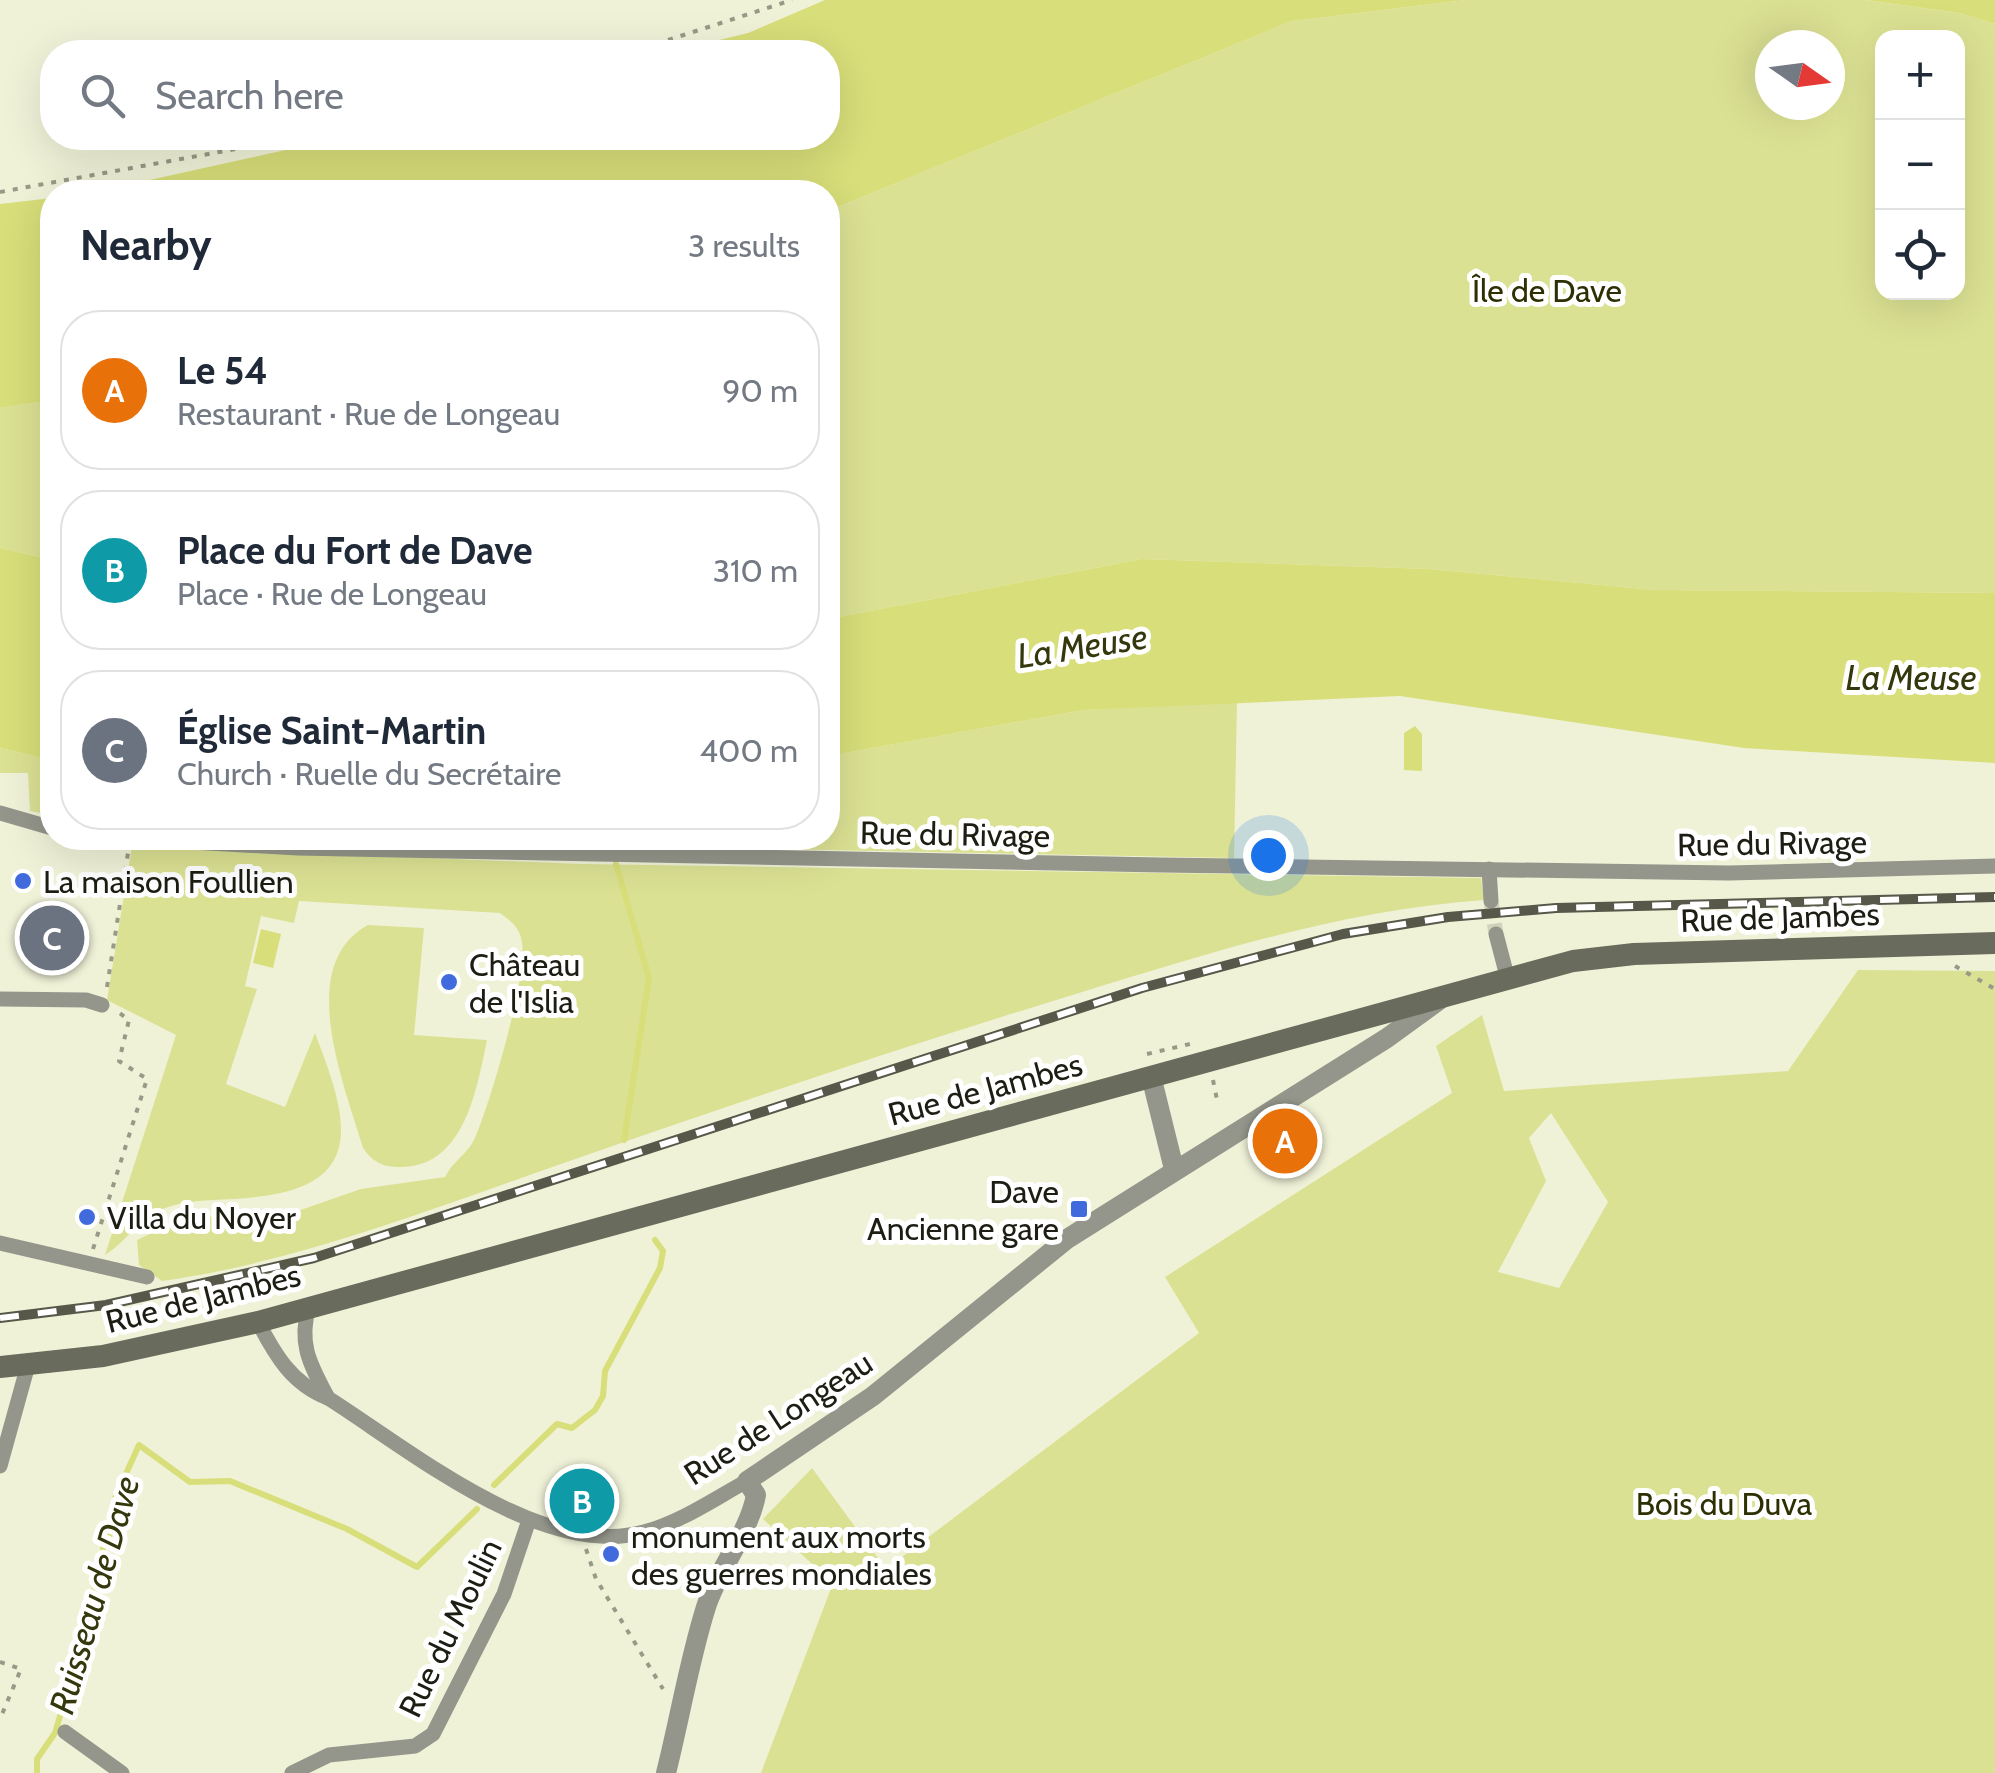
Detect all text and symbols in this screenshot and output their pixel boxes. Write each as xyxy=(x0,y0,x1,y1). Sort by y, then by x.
north arrow xyxy=(1755,30,1845,120)
map controls xyxy=(1875,30,1965,300)
button: + xyxy=(1875,30,1965,120)
search box xyxy=(40,40,840,150)
icon: search xyxy=(75,68,130,123)
text: Search here xyxy=(155,72,344,119)
button: − xyxy=(1875,120,1965,210)
button: locate xyxy=(1875,210,1965,300)
text: Nearby xyxy=(80,219,212,271)
text: 3 results xyxy=(688,226,800,265)
park label: Île de Dave xyxy=(1472,271,1622,310)
text: Le 54 xyxy=(177,347,268,394)
text: A xyxy=(104,371,125,410)
text: 90 m xyxy=(722,371,798,410)
text: Restaurant · Rue de Longeau xyxy=(177,394,560,433)
text: Place du Fort de Dave xyxy=(177,527,532,574)
text: B xyxy=(104,551,125,590)
text: 310 m xyxy=(713,551,798,590)
text: Place · Rue de Longeau xyxy=(177,574,487,613)
water label: La Meuse xyxy=(1014,614,1150,678)
water label: La Meuse xyxy=(1845,656,1977,699)
text: Église Saint-Martin xyxy=(177,707,486,754)
text: C xyxy=(105,731,124,770)
text: 400 m xyxy=(700,731,798,770)
text: Church · Ruelle du Secrétaire xyxy=(177,754,561,793)
street label: Rue du Rivage xyxy=(860,813,1050,855)
street label: Rue du Rivage xyxy=(1677,822,1867,864)
your location xyxy=(1243,830,1294,881)
place label: La maison Foullien xyxy=(43,862,294,901)
marker: La maison Foullien xyxy=(12,870,34,892)
street label: Rue de Jambes xyxy=(1680,894,1880,940)
pin: C xyxy=(20,900,84,976)
place label: Château de l'Islia xyxy=(469,945,580,1021)
marker: Château de l'Islia xyxy=(438,971,460,993)
street label: Rue de Jambes xyxy=(884,1044,1086,1134)
pin: A xyxy=(1252,1104,1318,1178)
place label: Dave Ancienne gare xyxy=(867,1172,1059,1248)
place label: Villa du Noyer xyxy=(107,1198,297,1237)
marker: Dave Ancienne gare xyxy=(1068,1198,1090,1220)
marker: Villa du Noyer xyxy=(76,1206,98,1228)
street label: Rue de Jambes xyxy=(102,1255,304,1341)
street label: Rue de Longeau xyxy=(677,1343,879,1493)
pin: B xyxy=(550,1464,614,1538)
water label: Ruisseau de Dave xyxy=(40,1471,148,1719)
park label: Bois du Duva xyxy=(1636,1484,1813,1523)
place label: monument aux morts des guerres mondiales xyxy=(631,1517,932,1593)
street label: Rue du Moulin xyxy=(390,1533,510,1723)
marker: monument aux morts des guerres mondiales xyxy=(600,1543,622,1565)

